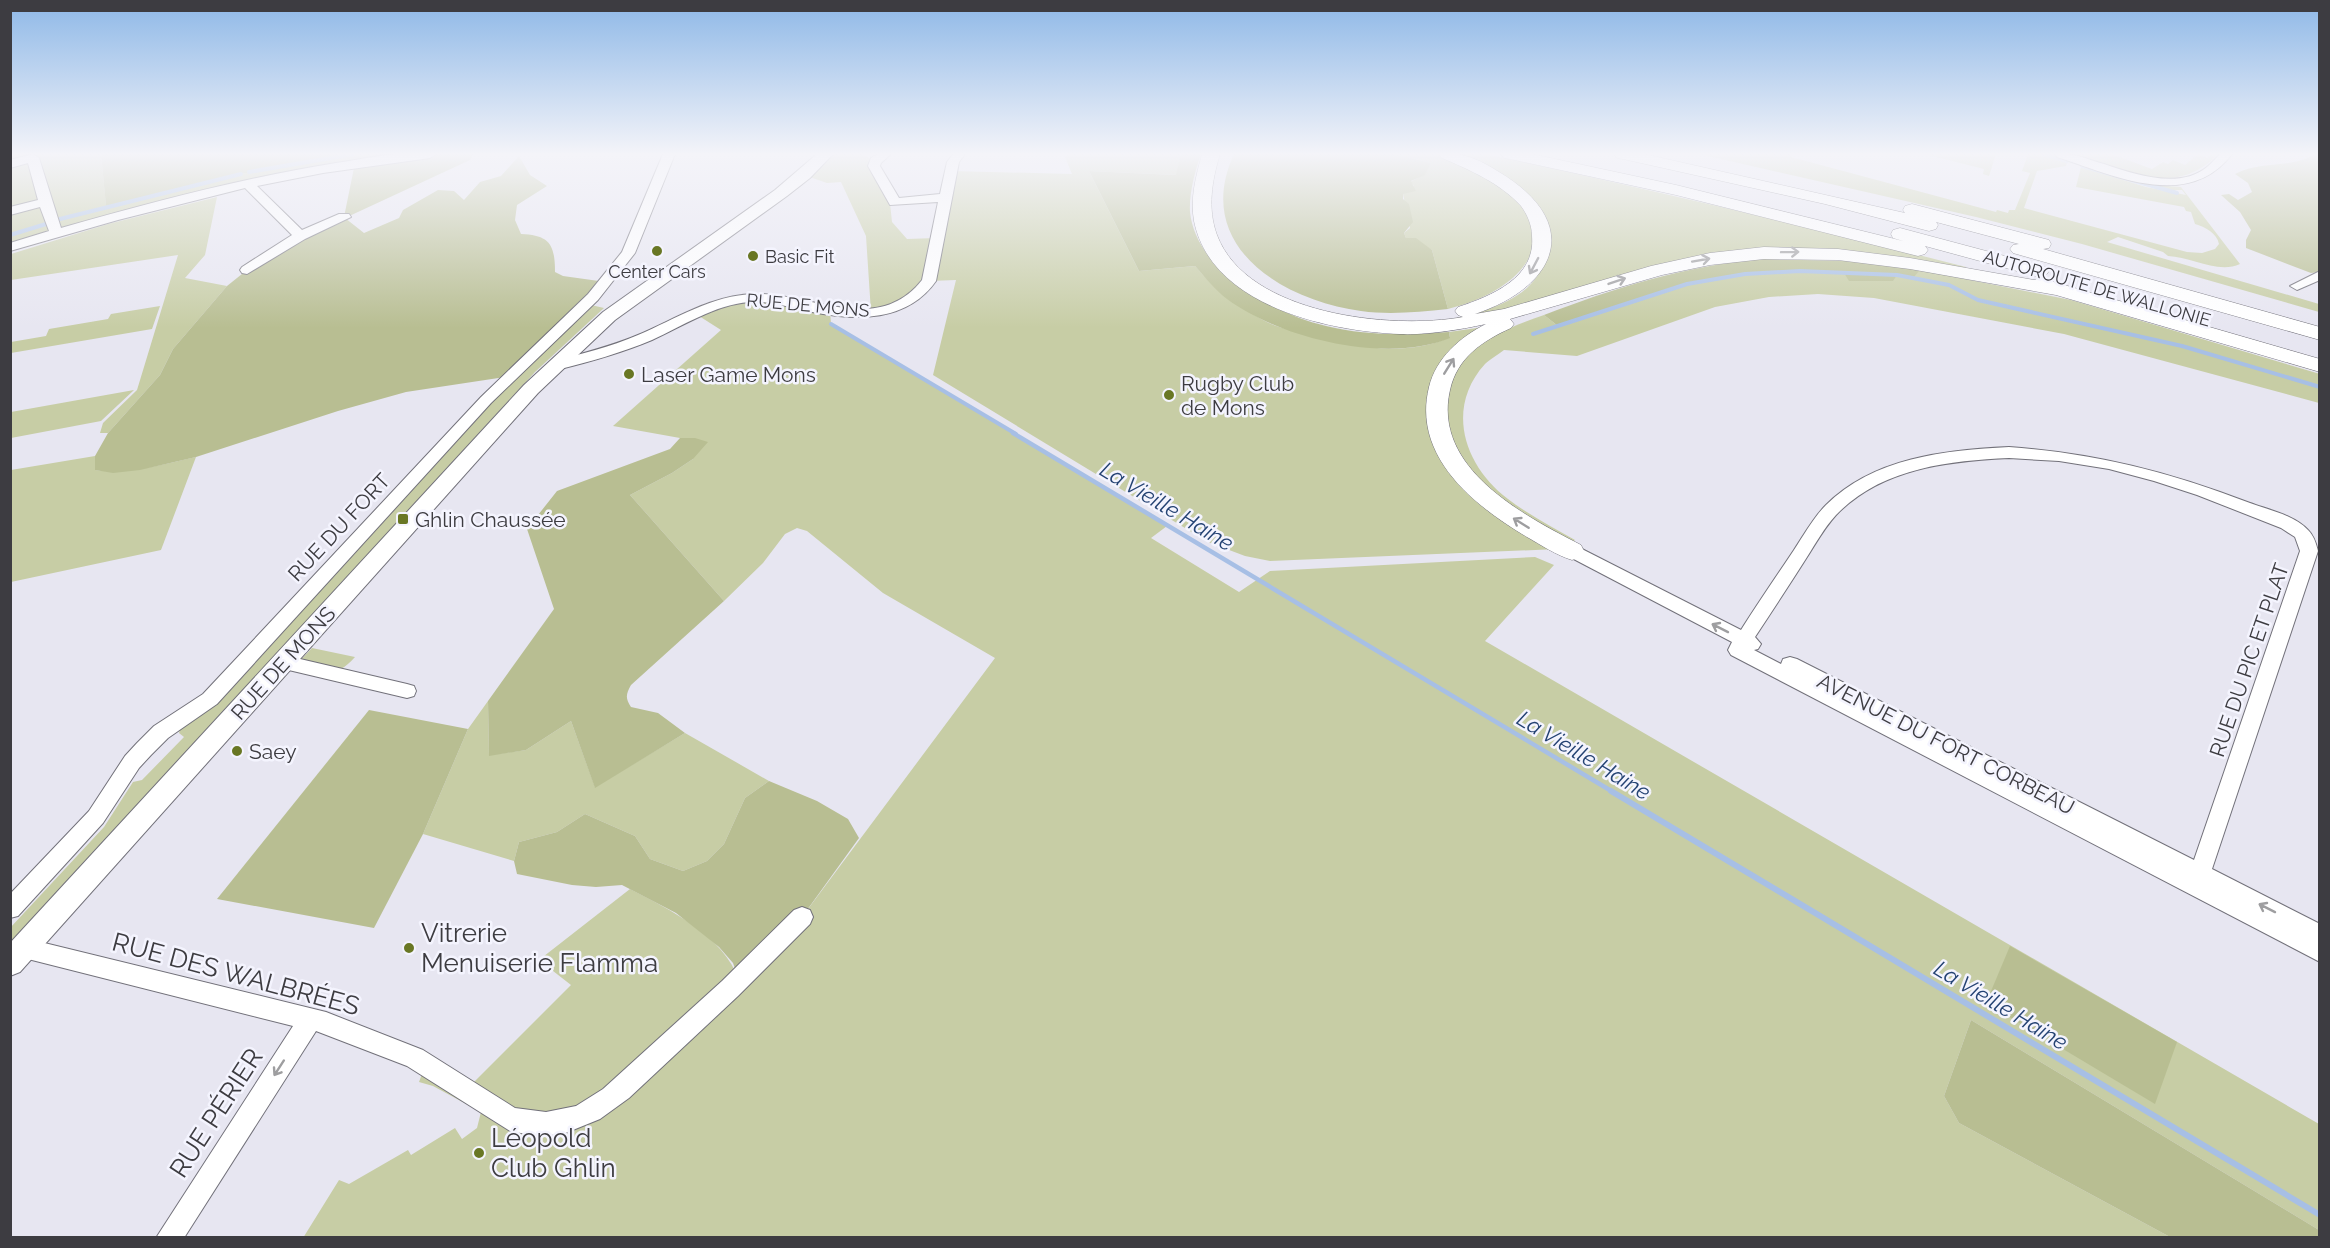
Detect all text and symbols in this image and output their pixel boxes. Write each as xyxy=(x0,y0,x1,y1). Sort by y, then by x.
marker: Center Cars xyxy=(650,244,664,258)
street label: AUTOROUTE DE WALLONIE xyxy=(1981,245,2213,331)
place label: Basic Fit xyxy=(765,246,834,267)
one-way arrow xyxy=(1779,246,1799,258)
marker: Basic Fit xyxy=(746,249,760,263)
one-way arrow xyxy=(1691,254,1710,265)
one-way arrow xyxy=(1528,257,1540,274)
place label: Center Cars xyxy=(608,261,706,282)
one-way arrow xyxy=(1607,275,1626,286)
street label: RUE DE MONS xyxy=(746,289,870,321)
one-way arrow xyxy=(1443,358,1455,374)
place label: Laser Game Mons xyxy=(641,362,816,387)
marker: Laser Game Mons xyxy=(622,367,636,381)
place label: Rugby Club de Mons xyxy=(1181,371,1294,420)
marker: Rugby Club de Mons xyxy=(1162,388,1176,402)
water label: La Vieille Haine xyxy=(1096,456,1239,556)
street label: RUE DU FORT xyxy=(283,468,395,586)
place label: Ghlin Chaussée xyxy=(415,507,566,532)
marker: Ghlin Chaussée xyxy=(396,512,410,526)
one-way arrow xyxy=(1513,517,1530,529)
street label: RUE DU PIC ET PLAT xyxy=(2204,560,2294,760)
street label: RUE DE MONS xyxy=(226,601,341,725)
one-way arrow xyxy=(1712,621,1730,633)
street label: AVENUE DU FORT CORBEAU xyxy=(1813,668,2079,820)
water label: La Vieille Haine xyxy=(1513,705,1656,805)
place label: Saey xyxy=(249,739,297,764)
marker: Saey xyxy=(230,744,244,758)
one-way arrow xyxy=(2259,902,2277,914)
place label: Vitrerie Menuiserie Flamma xyxy=(421,918,658,978)
street label: RUE DES WALBRÉES xyxy=(109,927,363,1021)
marker: Vitrerie Menuiserie Flamma xyxy=(402,941,416,955)
water label: La Vieille Haine xyxy=(1930,955,2073,1055)
street label: RUE PÉRIER xyxy=(163,1043,269,1183)
one-way arrow xyxy=(273,1059,285,1076)
place label: Léopold Club Ghlin xyxy=(491,1123,616,1183)
marker: Léopold Club Ghlin xyxy=(472,1146,486,1160)

